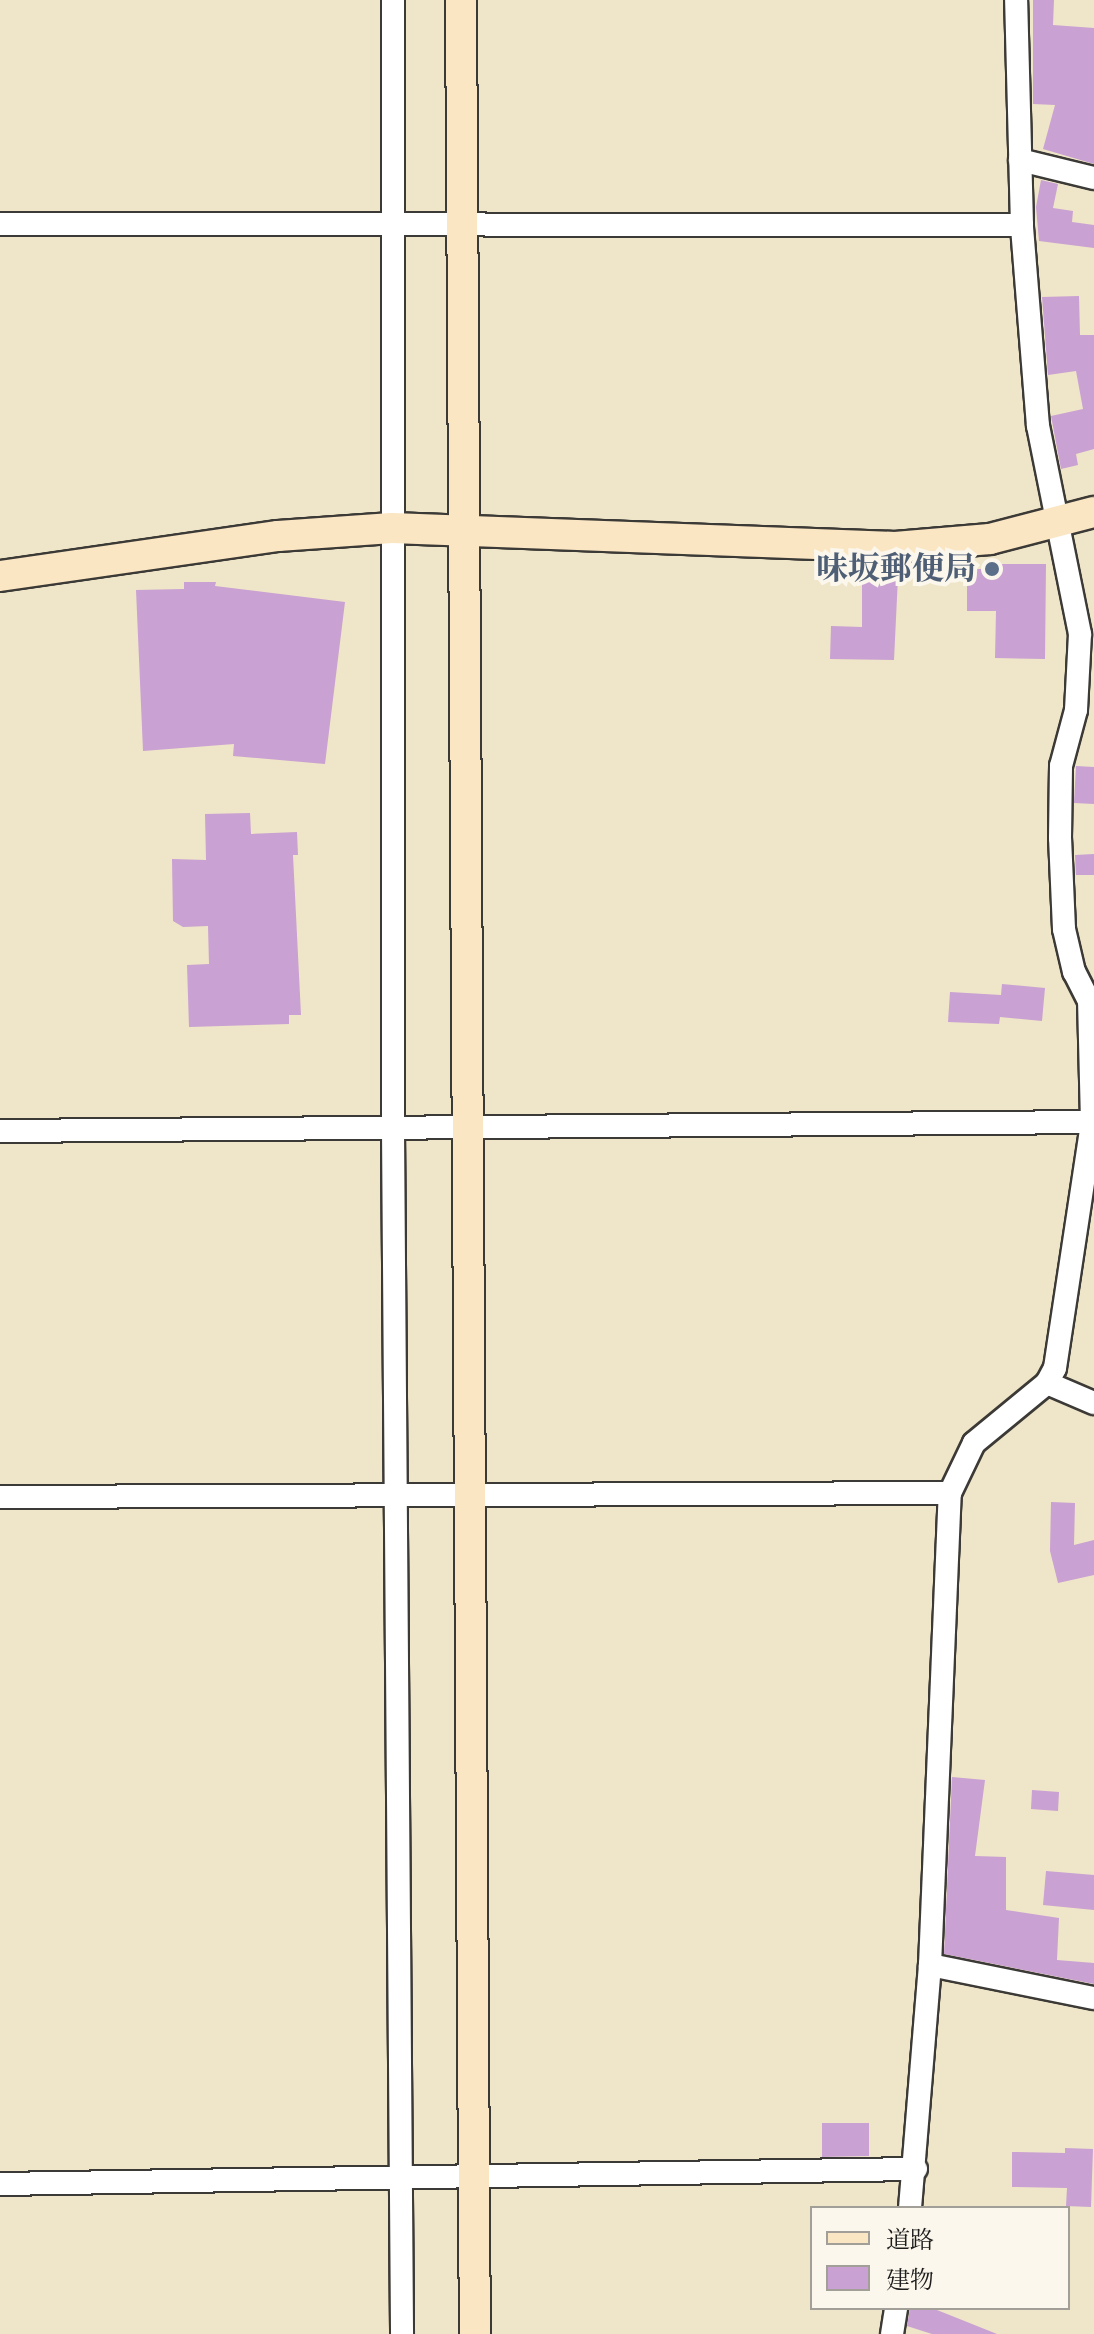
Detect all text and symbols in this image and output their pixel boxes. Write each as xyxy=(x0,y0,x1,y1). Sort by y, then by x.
place label: 味坂郵便局 xyxy=(816,550,976,588)
marker: 味坂郵便局 xyxy=(983,560,1001,578)
legend xyxy=(810,2206,1070,2310)
text: 道路 xyxy=(886,2226,934,2256)
text: 建物 xyxy=(886,2266,934,2296)

